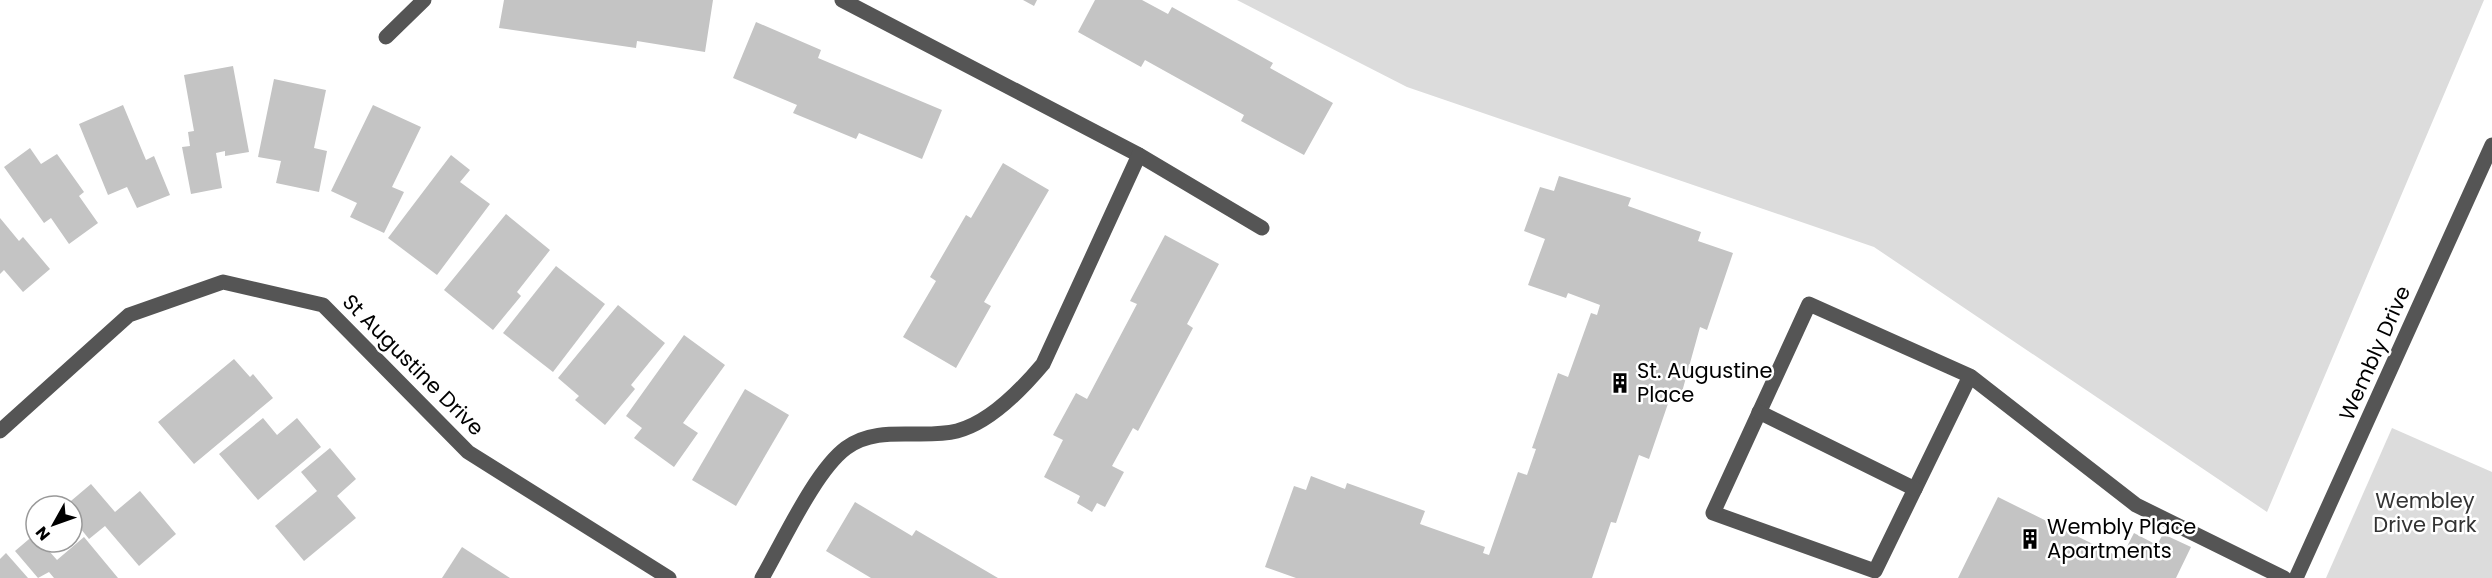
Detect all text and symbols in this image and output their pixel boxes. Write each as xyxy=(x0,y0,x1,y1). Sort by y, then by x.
street label: Wembly Drive xyxy=(2332,281,2417,425)
street label: St Augustine Drive xyxy=(336,287,491,442)
place label: St. Augustine Place xyxy=(1637,356,1772,409)
building icon: St. Augustine Place xyxy=(1608,371,1632,395)
park label: Wembley Drive Park xyxy=(2373,486,2477,539)
north arrow xyxy=(24,494,84,554)
place label: Wembly Place Apartments xyxy=(2047,512,2196,565)
text: N xyxy=(30,521,56,545)
building icon: Wembly Place Apartments xyxy=(2018,527,2042,551)

